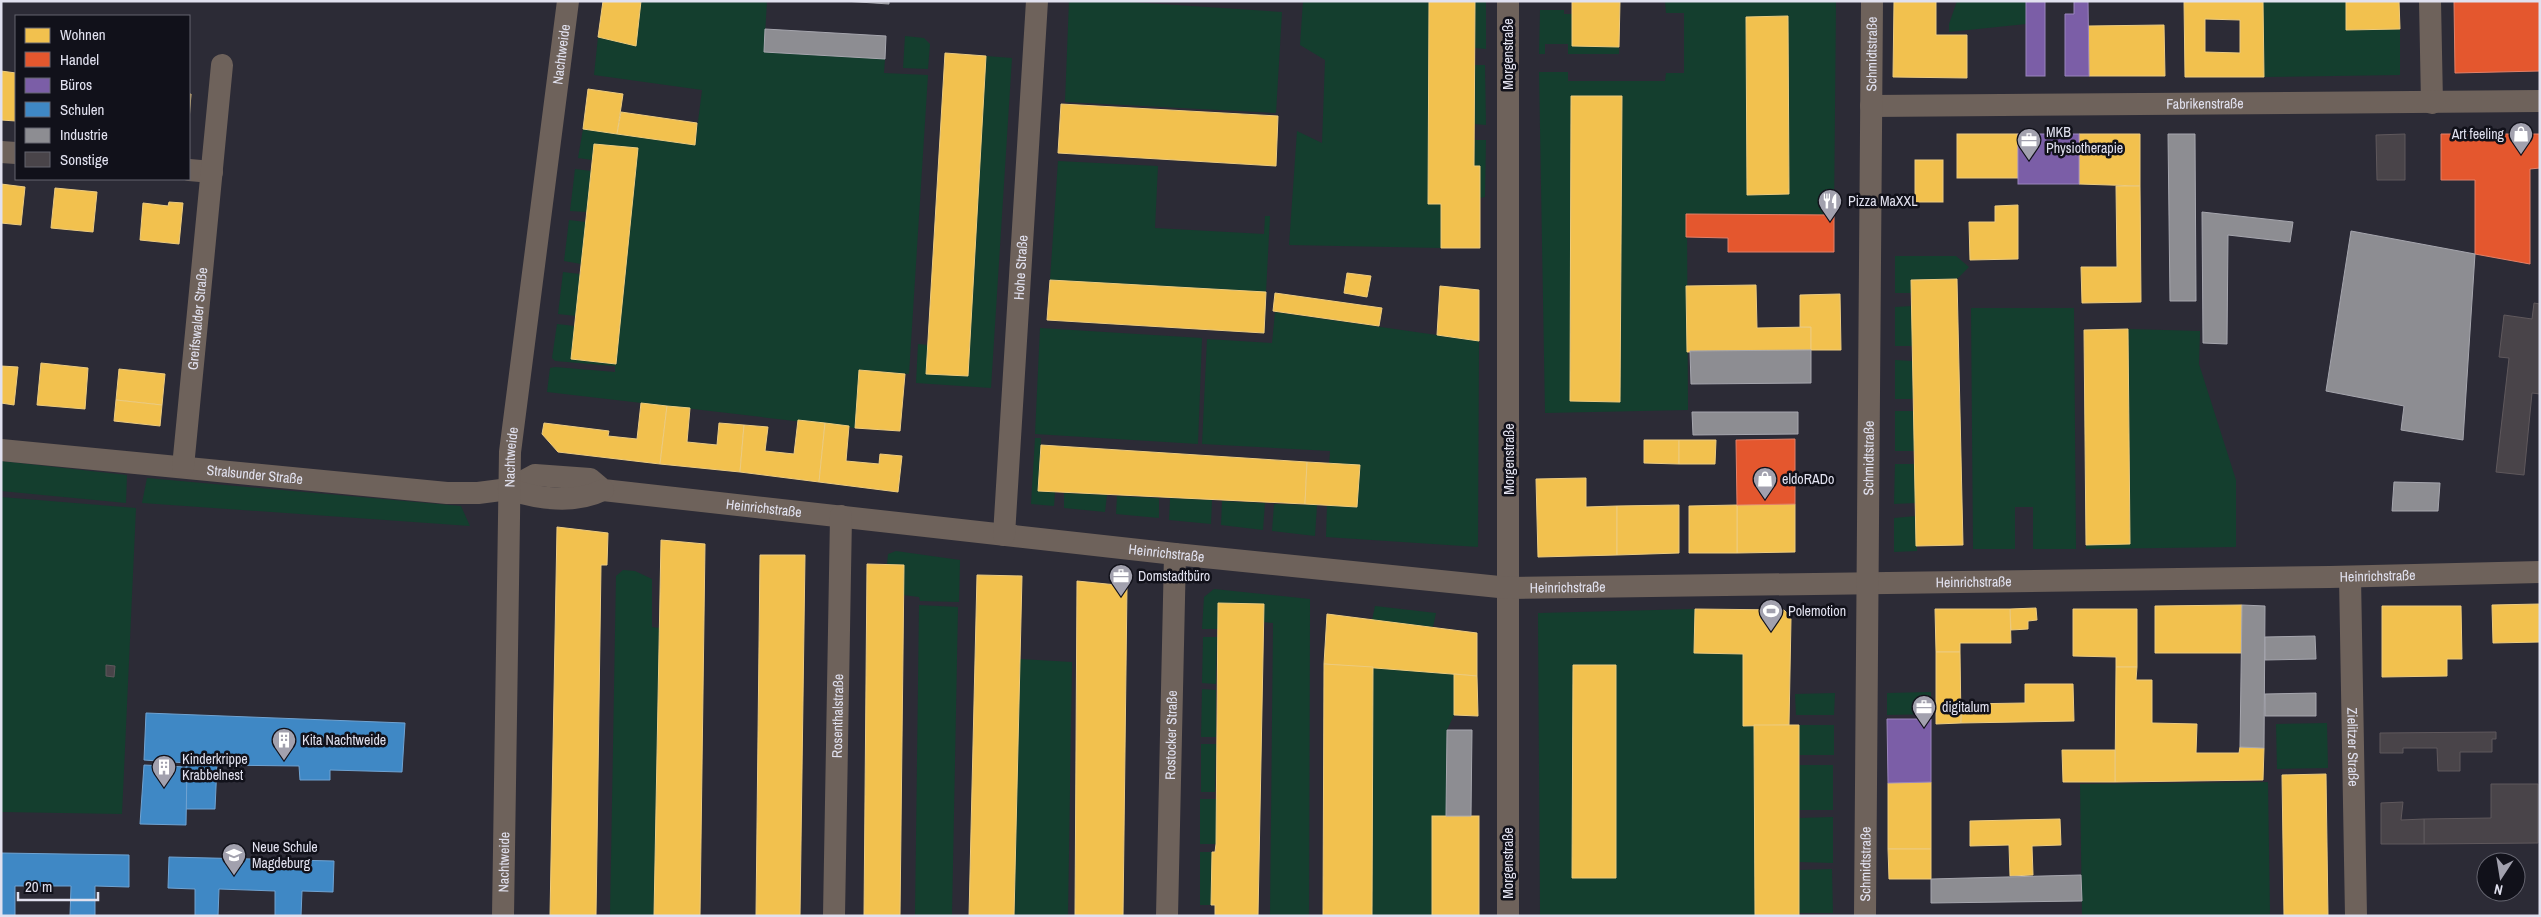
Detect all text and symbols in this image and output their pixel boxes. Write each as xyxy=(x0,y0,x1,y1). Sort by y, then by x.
legend xyxy=(15,15,190,180)
street label: Schmidtstraße xyxy=(1862,17,1881,91)
street label: Morgenstraße xyxy=(1499,18,1517,90)
street label: Nachtweide xyxy=(548,23,574,86)
text: Wohnen xyxy=(60,24,106,45)
text: Handel xyxy=(60,49,99,70)
text: Büros xyxy=(60,74,92,95)
street label: Fabrikenstraße xyxy=(2166,94,2244,113)
text: Schulen xyxy=(60,99,104,120)
shop icon: Art feeling xyxy=(2508,121,2534,155)
place label: MKB Physiotherapie xyxy=(2046,123,2123,157)
text: Industrie xyxy=(60,124,108,145)
place label: Art feeling xyxy=(2451,125,2505,143)
office icon: MKB Physiotherapie xyxy=(2016,127,2042,161)
text: Sonstige xyxy=(60,149,109,170)
restaurant icon: Pizza MaXXL xyxy=(1817,188,1843,222)
place label: Pizza MaXXL xyxy=(1848,192,1918,210)
street label: Hohe Straße xyxy=(1010,234,1032,301)
street label: Greifswalder Straße xyxy=(183,267,211,371)
street label: Schmidtstraße xyxy=(1859,421,1878,495)
street label: Morgenstraße xyxy=(1500,423,1518,495)
street label: Nachtweide xyxy=(500,426,522,488)
street label: Stralsunder Straße xyxy=(206,461,304,488)
shop icon: eldoRADo xyxy=(1752,466,1778,500)
place label: eldoRADo xyxy=(1782,470,1834,488)
street label: Heinrichstraße xyxy=(725,495,803,521)
street label: Heinrichstraße xyxy=(1128,540,1205,566)
office icon: Domstadtbüro xyxy=(1108,563,1134,597)
street label: Heinrichstraße xyxy=(2339,566,2416,586)
place label: Domstadtbüro xyxy=(1138,567,1210,585)
street label: Heinrichstraße xyxy=(1936,572,2012,591)
street label: Heinrichstraße xyxy=(1530,578,1606,597)
sports icon: Polemotion xyxy=(1758,598,1784,632)
place label: Polemotion xyxy=(1788,602,1846,620)
street label: Rosenthalstraße xyxy=(828,674,847,758)
street label: Rostocker Straße xyxy=(1161,690,1181,780)
office icon: digitalum xyxy=(1911,694,1937,728)
place label: digitalum xyxy=(1942,698,1989,716)
street label: Zielitzer Straße xyxy=(2343,707,2363,787)
building icon: Kita Nachtweide xyxy=(271,727,297,761)
place label: Kita Nachtweide xyxy=(302,731,386,749)
place label: Kinderkrippe Krabbelnest xyxy=(182,750,248,784)
building icon: Kinderkrippe Krabbelnest xyxy=(151,754,177,788)
street label: Morgenstraße xyxy=(1499,827,1517,899)
street label: Schmidtstraße xyxy=(1856,827,1875,901)
street label: Nachtweide xyxy=(494,832,513,892)
place label: Neue Schule Magdeburg xyxy=(252,838,318,872)
school or university icon: Neue Schule Magdeburg xyxy=(221,842,247,876)
north arrow xyxy=(2476,852,2526,902)
scale bar xyxy=(18,870,98,902)
text: 20 m xyxy=(25,876,52,897)
text: N xyxy=(2492,880,2504,899)

